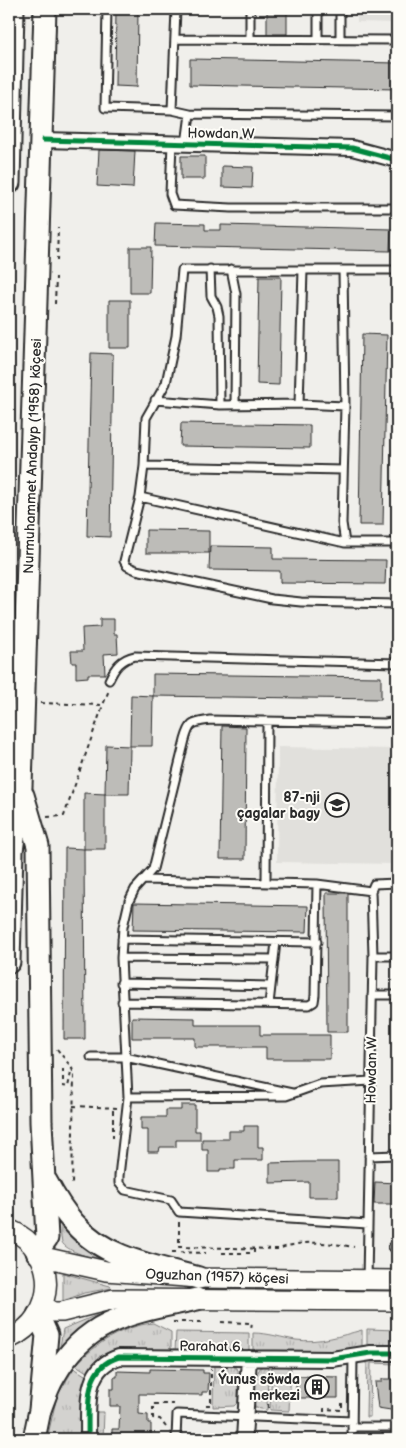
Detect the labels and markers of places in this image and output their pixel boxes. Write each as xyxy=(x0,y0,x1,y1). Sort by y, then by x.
place label: 87-nji çagalar bagy xyxy=(237,789,321,822)
school or university icon: 87-nji çagalar bagy xyxy=(324,792,350,818)
place label: Ýunus söwda merkezi xyxy=(218,1369,300,1404)
building icon: Ýunus söwda merkezi xyxy=(304,1374,330,1400)

